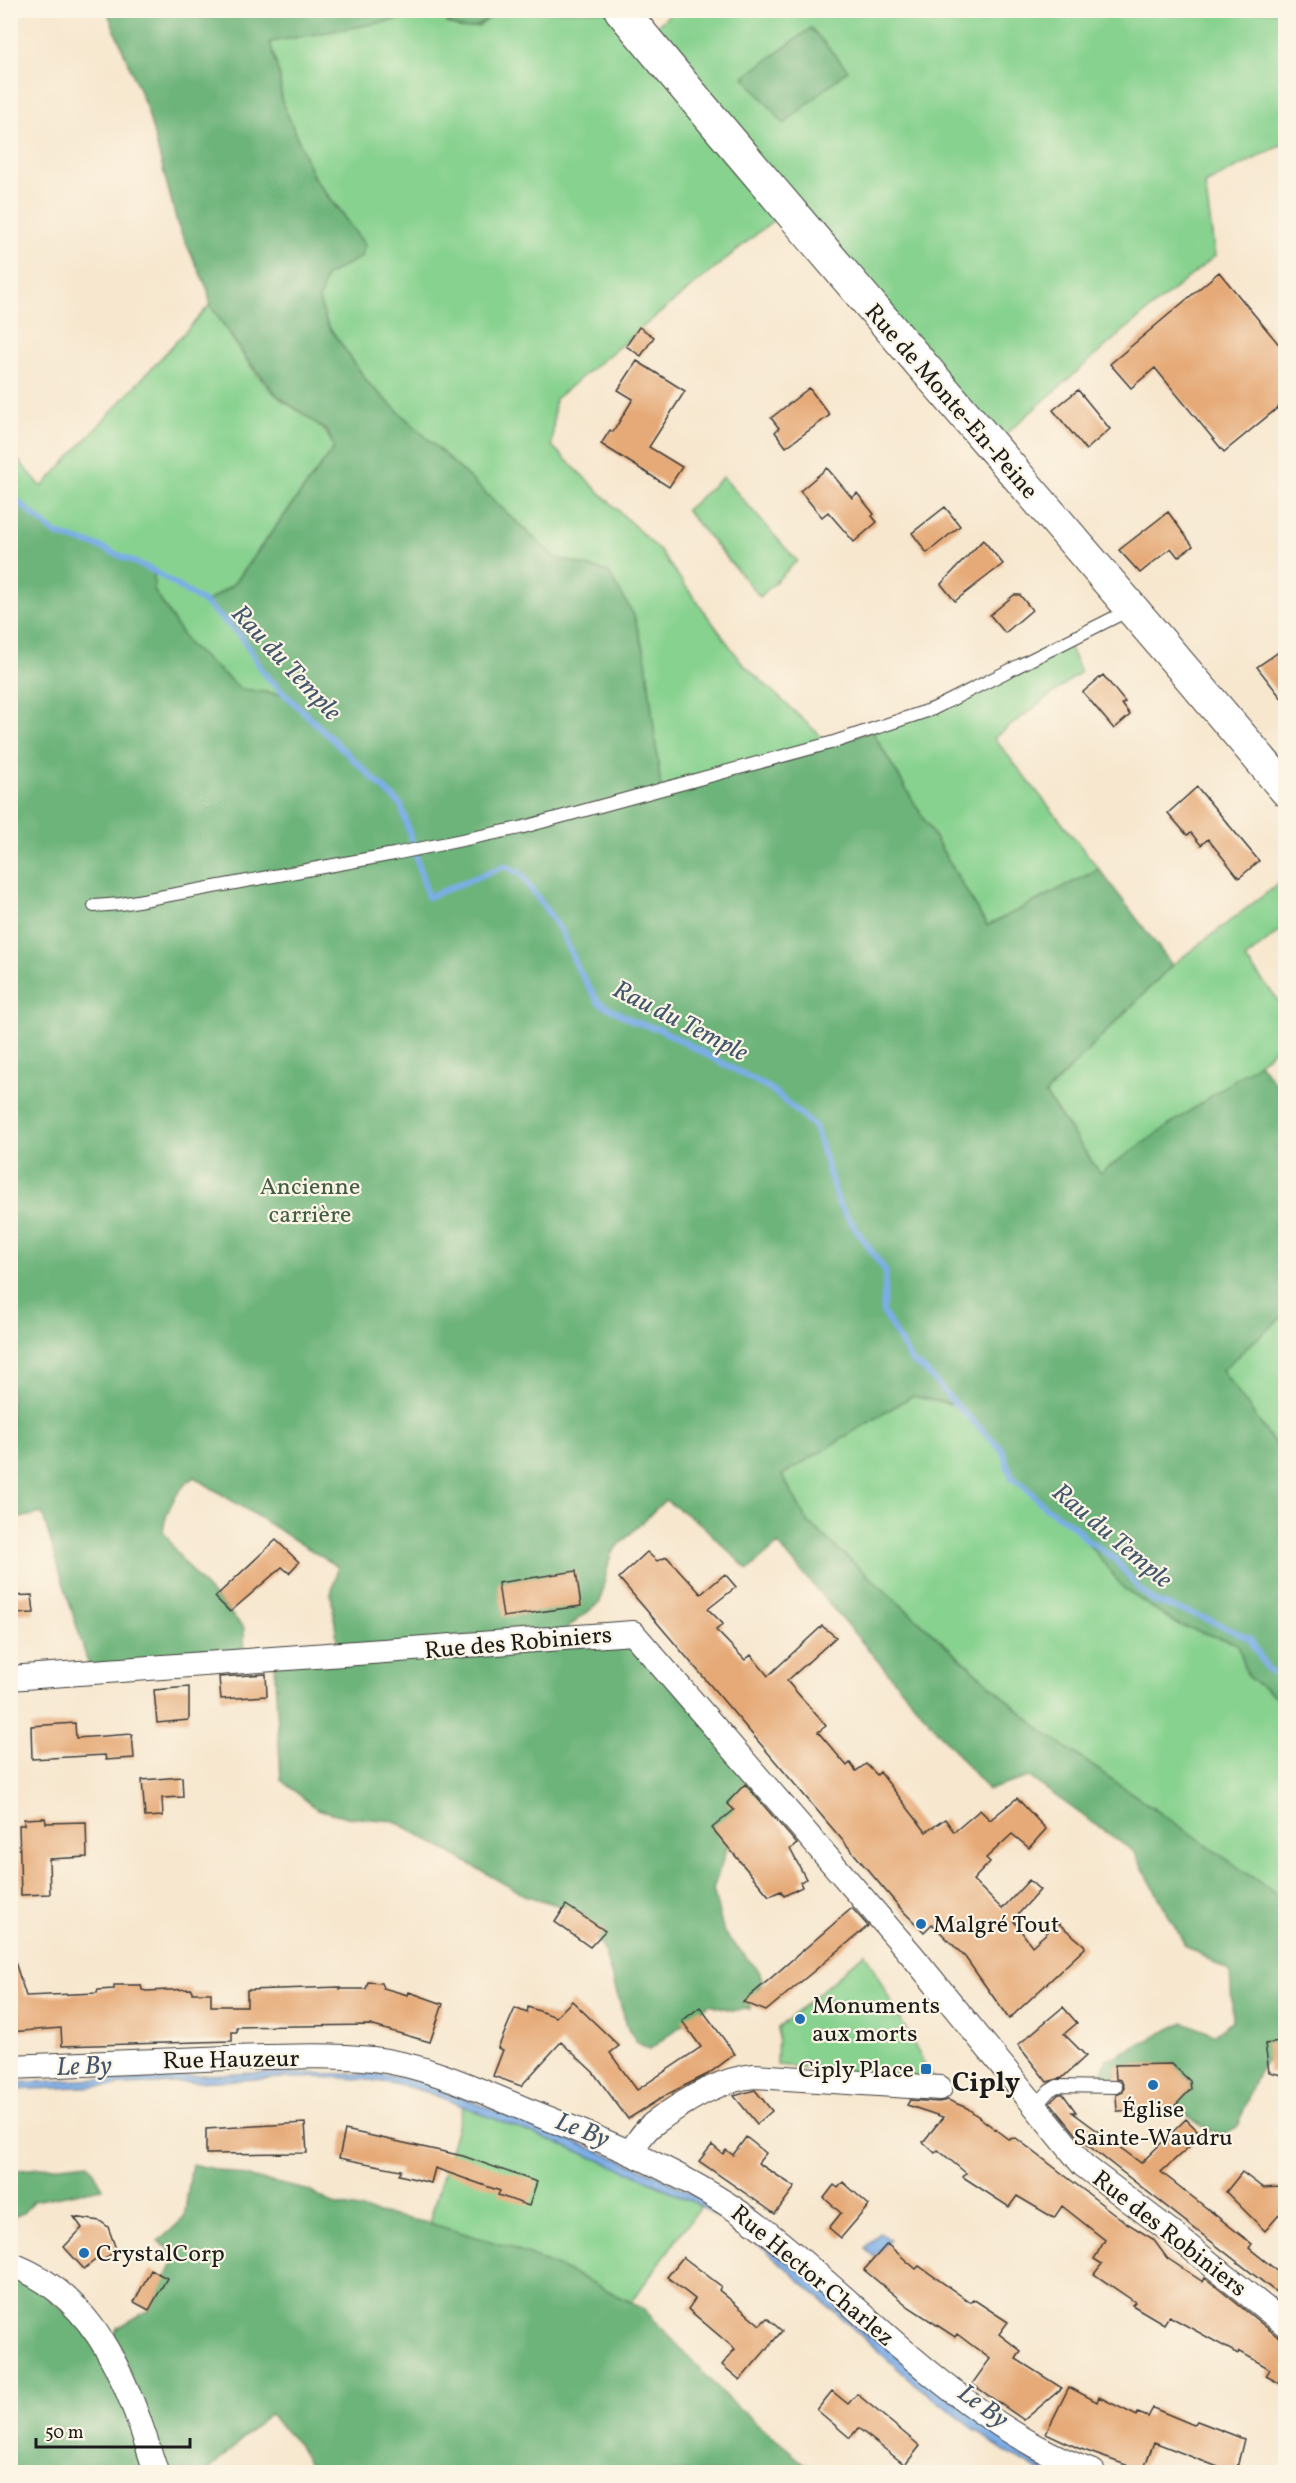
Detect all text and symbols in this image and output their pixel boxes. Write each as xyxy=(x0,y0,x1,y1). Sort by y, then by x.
street label: Rue de Monte-En-Peine xyxy=(856,297,1045,508)
water label: Rau du Temple xyxy=(222,597,349,730)
water label: Rau du Temple xyxy=(606,972,754,1071)
park label: Ancienne carrière xyxy=(260,1171,360,1233)
water label: Rau du Temple xyxy=(1044,1475,1180,1598)
street label: Rue des Robiniers xyxy=(423,1619,613,1669)
place label: Malgré Tout xyxy=(933,1909,1059,1943)
marker: Malgré Tout xyxy=(914,1917,928,1931)
place label: Monuments aux morts xyxy=(812,1990,940,2052)
marker: Monuments aux morts xyxy=(793,2012,807,2026)
street label: Rue Hauzeur xyxy=(162,2043,300,2079)
water label: Le By xyxy=(56,2048,113,2086)
place label: Ciply Place xyxy=(798,2054,914,2088)
marker: Ciply Place xyxy=(919,2062,933,2076)
district label: Ciply xyxy=(952,2065,1020,2103)
marker: Église Sainte-Waudru xyxy=(1146,2078,1160,2092)
place label: Église Sainte-Waudru xyxy=(1073,2094,1233,2156)
water label: Le By xyxy=(550,2104,615,2158)
street label: Rue des Robiniers xyxy=(1084,2163,1253,2306)
street label: Rue Hector Charlez xyxy=(722,2198,901,2355)
place label: CrystalCorp xyxy=(96,2238,225,2272)
marker: CrystalCorp xyxy=(77,2246,91,2260)
water label: Le By xyxy=(950,2376,1016,2438)
scale bar xyxy=(36,2411,190,2449)
text: 50 m xyxy=(45,2421,84,2446)

